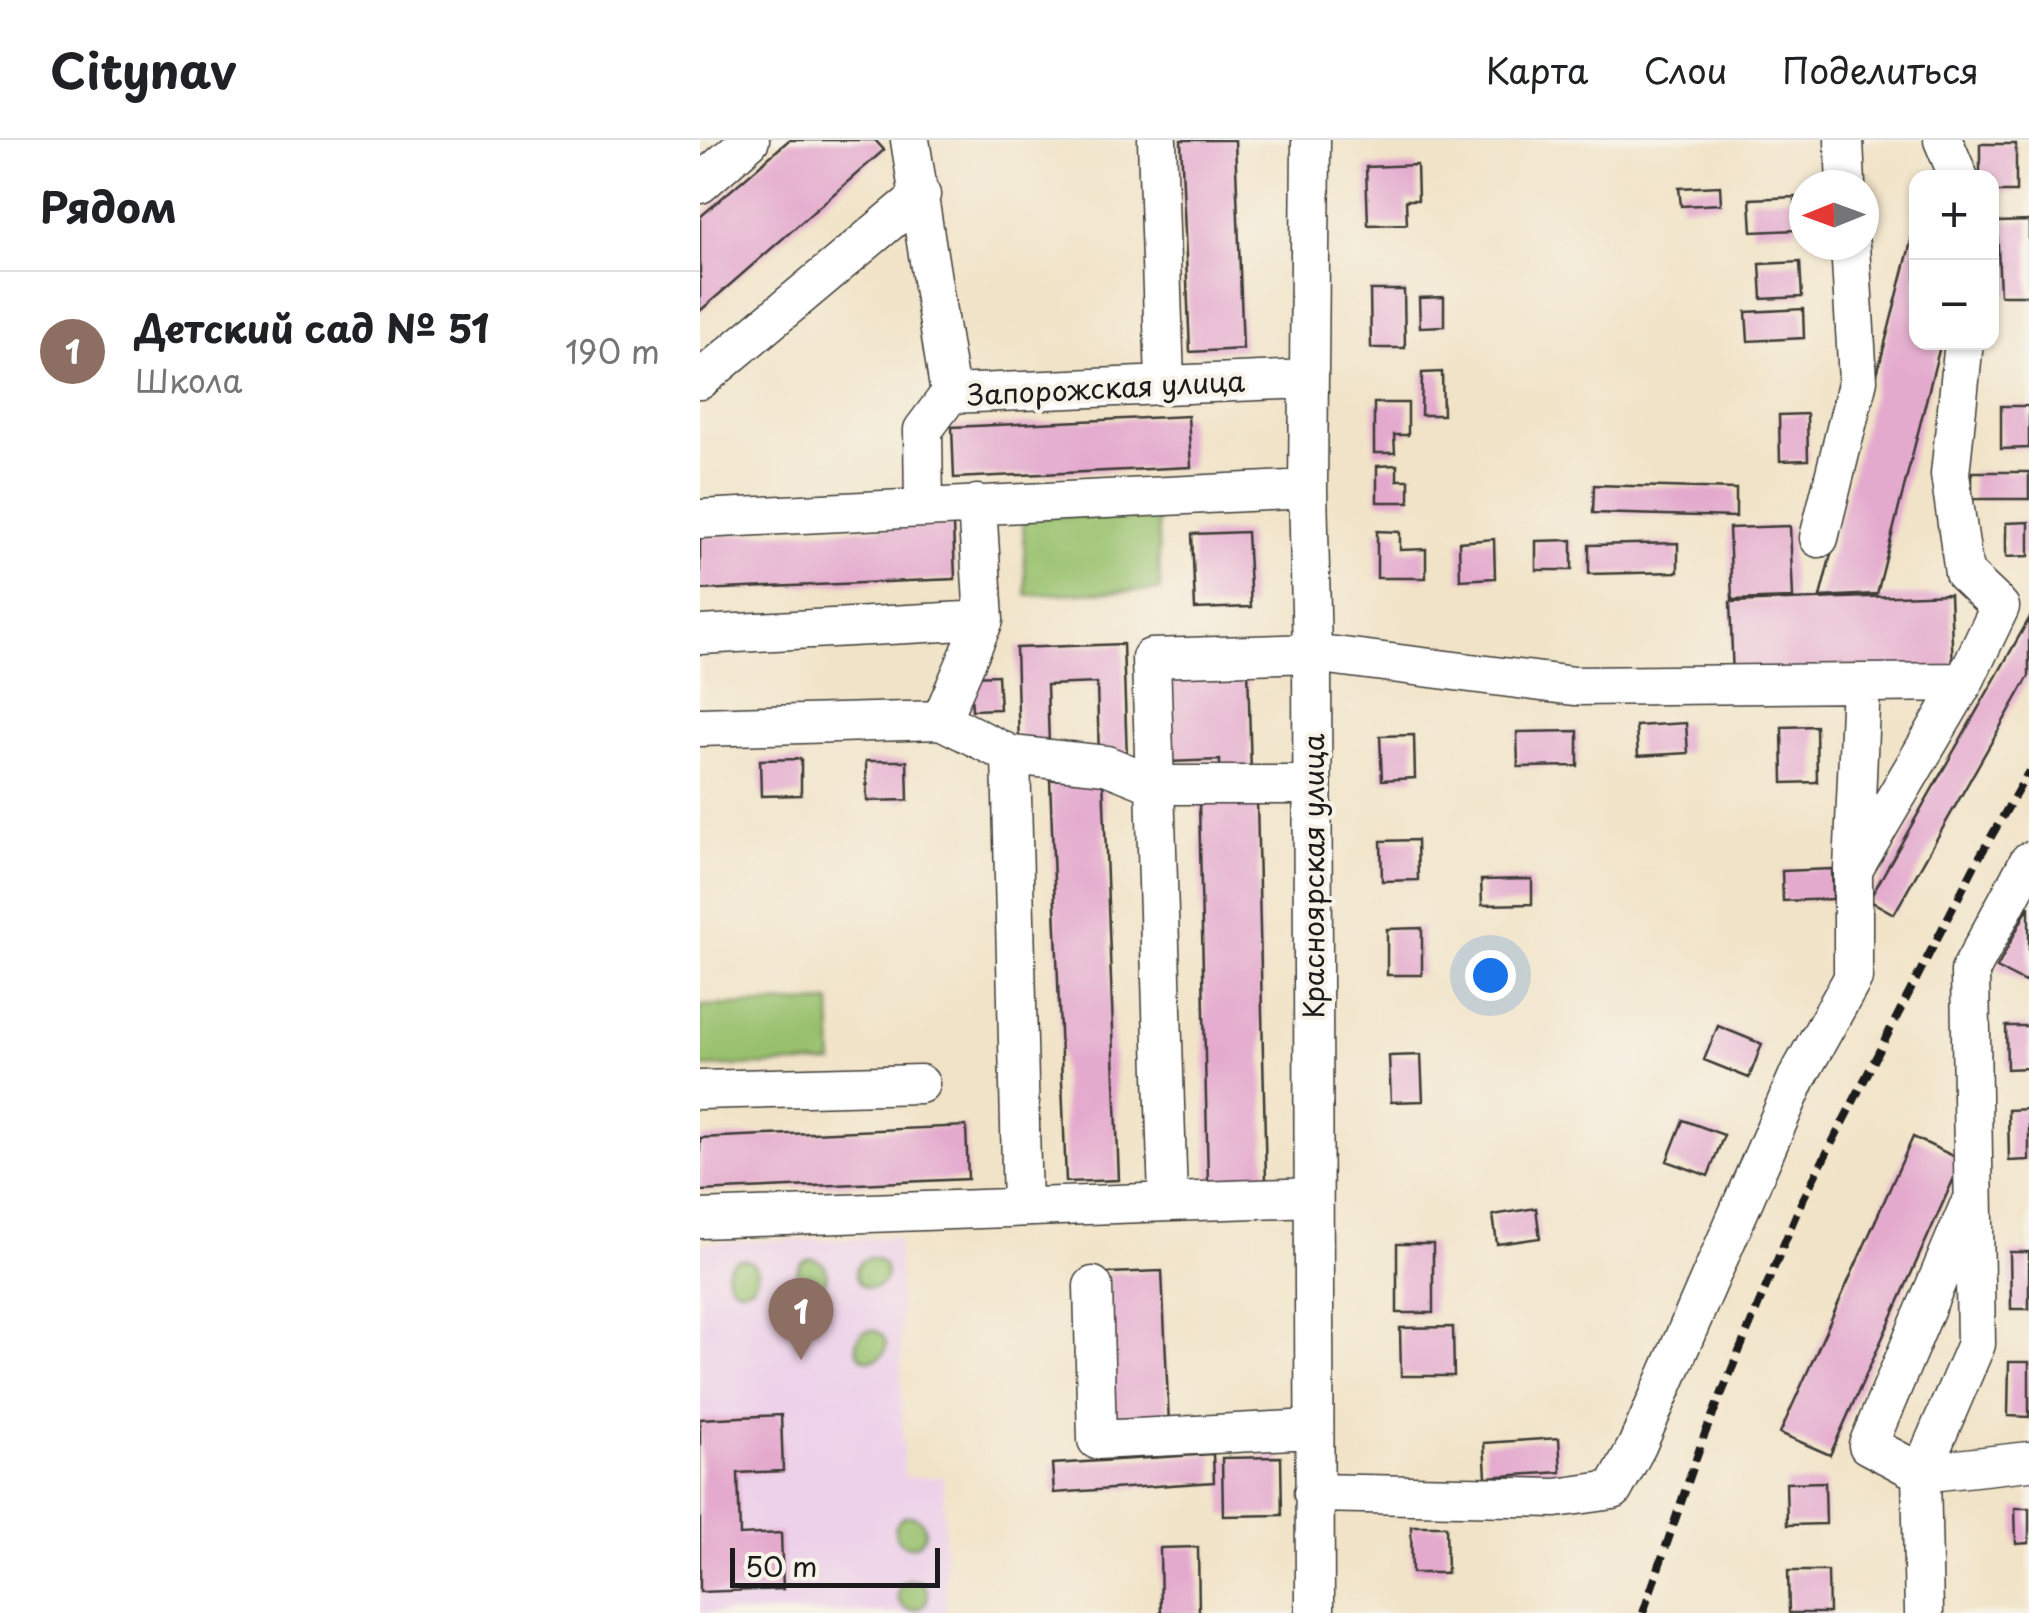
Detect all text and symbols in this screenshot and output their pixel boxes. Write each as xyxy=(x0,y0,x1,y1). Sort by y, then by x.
text: Citynav xyxy=(50,33,237,105)
text: Карта xyxy=(1486,43,1588,96)
text: Слои xyxy=(1643,43,1727,96)
text: Поделиться xyxy=(1782,43,1979,96)
north arrow xyxy=(1789,170,1879,260)
map controls xyxy=(1909,170,1999,350)
button: + xyxy=(1909,170,1999,260)
text: Рядом xyxy=(40,174,177,237)
button: − xyxy=(1909,260,1999,350)
text: Детский сад № 51 xyxy=(135,299,489,356)
text: 1 xyxy=(65,327,80,375)
text: 190 m xyxy=(565,327,660,375)
text: Школа xyxy=(135,356,242,404)
street label: Запорожская улица xyxy=(966,358,1246,416)
street label: Красноярская улица xyxy=(1291,733,1334,1018)
your location xyxy=(1465,950,1516,1001)
pin: 1 xyxy=(768,1278,834,1360)
scale bar xyxy=(730,1543,940,1588)
text: 50 m xyxy=(745,1544,818,1587)

